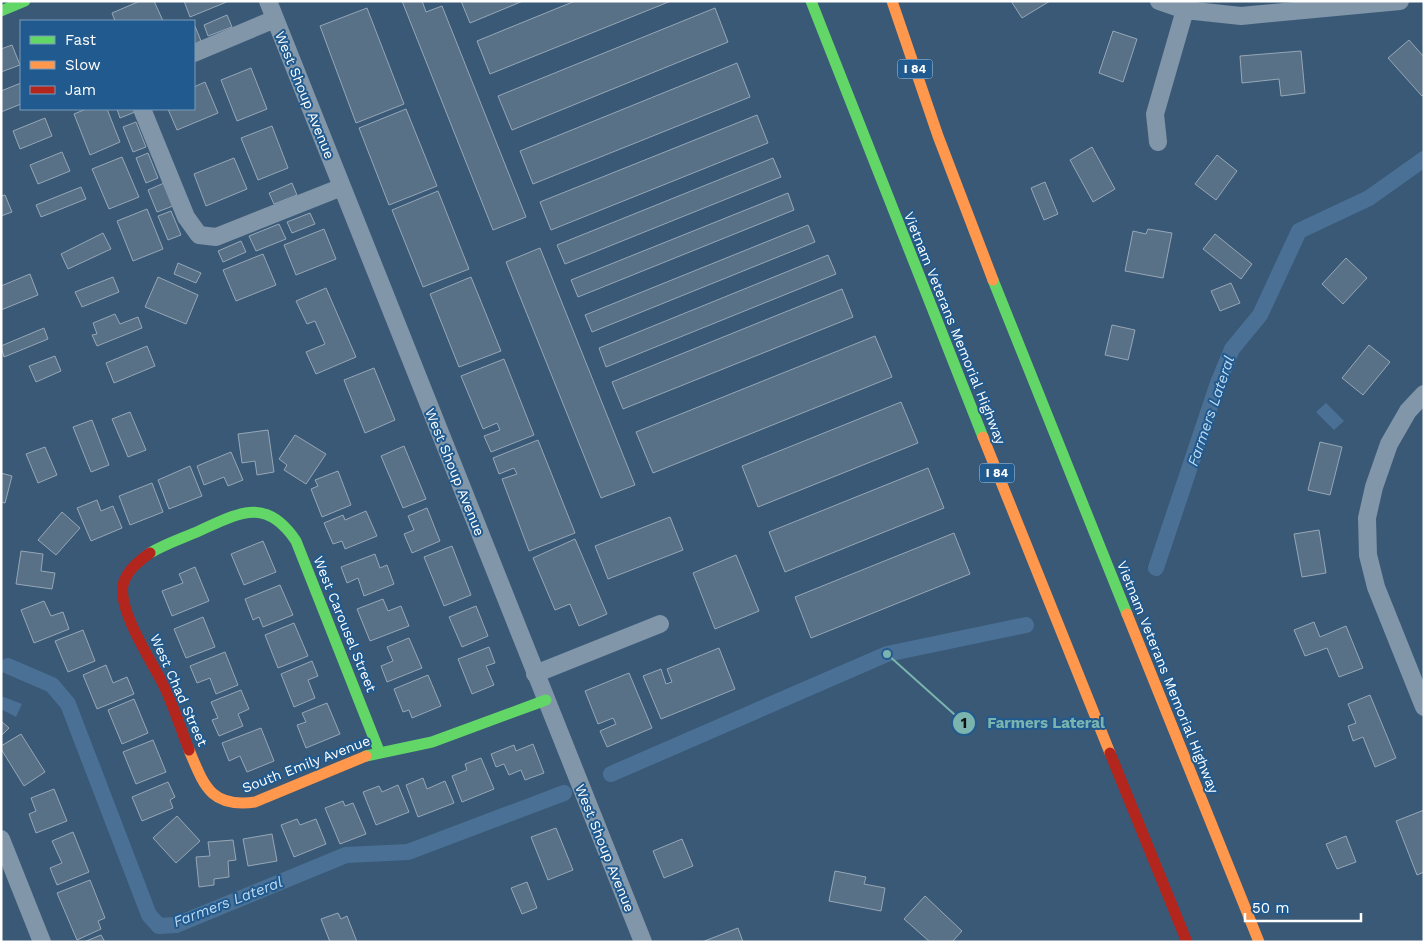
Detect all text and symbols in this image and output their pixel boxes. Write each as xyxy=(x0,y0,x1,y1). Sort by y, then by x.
legend xyxy=(20,20,195,110)
street label: West Shoup Avenue xyxy=(272,29,338,161)
text: Fast xyxy=(65,31,97,49)
text: Slow xyxy=(65,56,101,74)
road number: I 84 xyxy=(898,60,932,78)
text: Jam xyxy=(65,81,96,99)
street label: Vietnam Veterans Memorial Highway xyxy=(901,209,1009,447)
water label: Farmers Lateral xyxy=(1184,353,1238,469)
street label: West Shoup Avenue xyxy=(422,406,488,538)
road number: I 84 xyxy=(980,463,1014,482)
street label: West Carousel Street xyxy=(310,554,380,694)
street label: Vietnam Veterans Memorial Highway xyxy=(1114,558,1222,796)
street label: West Chad Street xyxy=(147,631,211,749)
callout: Farmers Lateral xyxy=(952,708,1115,738)
text: 1 xyxy=(961,714,967,732)
text: Farmers Lateral xyxy=(987,714,1105,732)
street label: South Emily Avenue xyxy=(240,732,372,796)
street label: West Shoup Avenue xyxy=(572,782,638,914)
water label: Farmers Lateral xyxy=(171,873,286,931)
scale bar xyxy=(1245,890,1361,922)
text: 50 m xyxy=(1252,899,1289,917)

